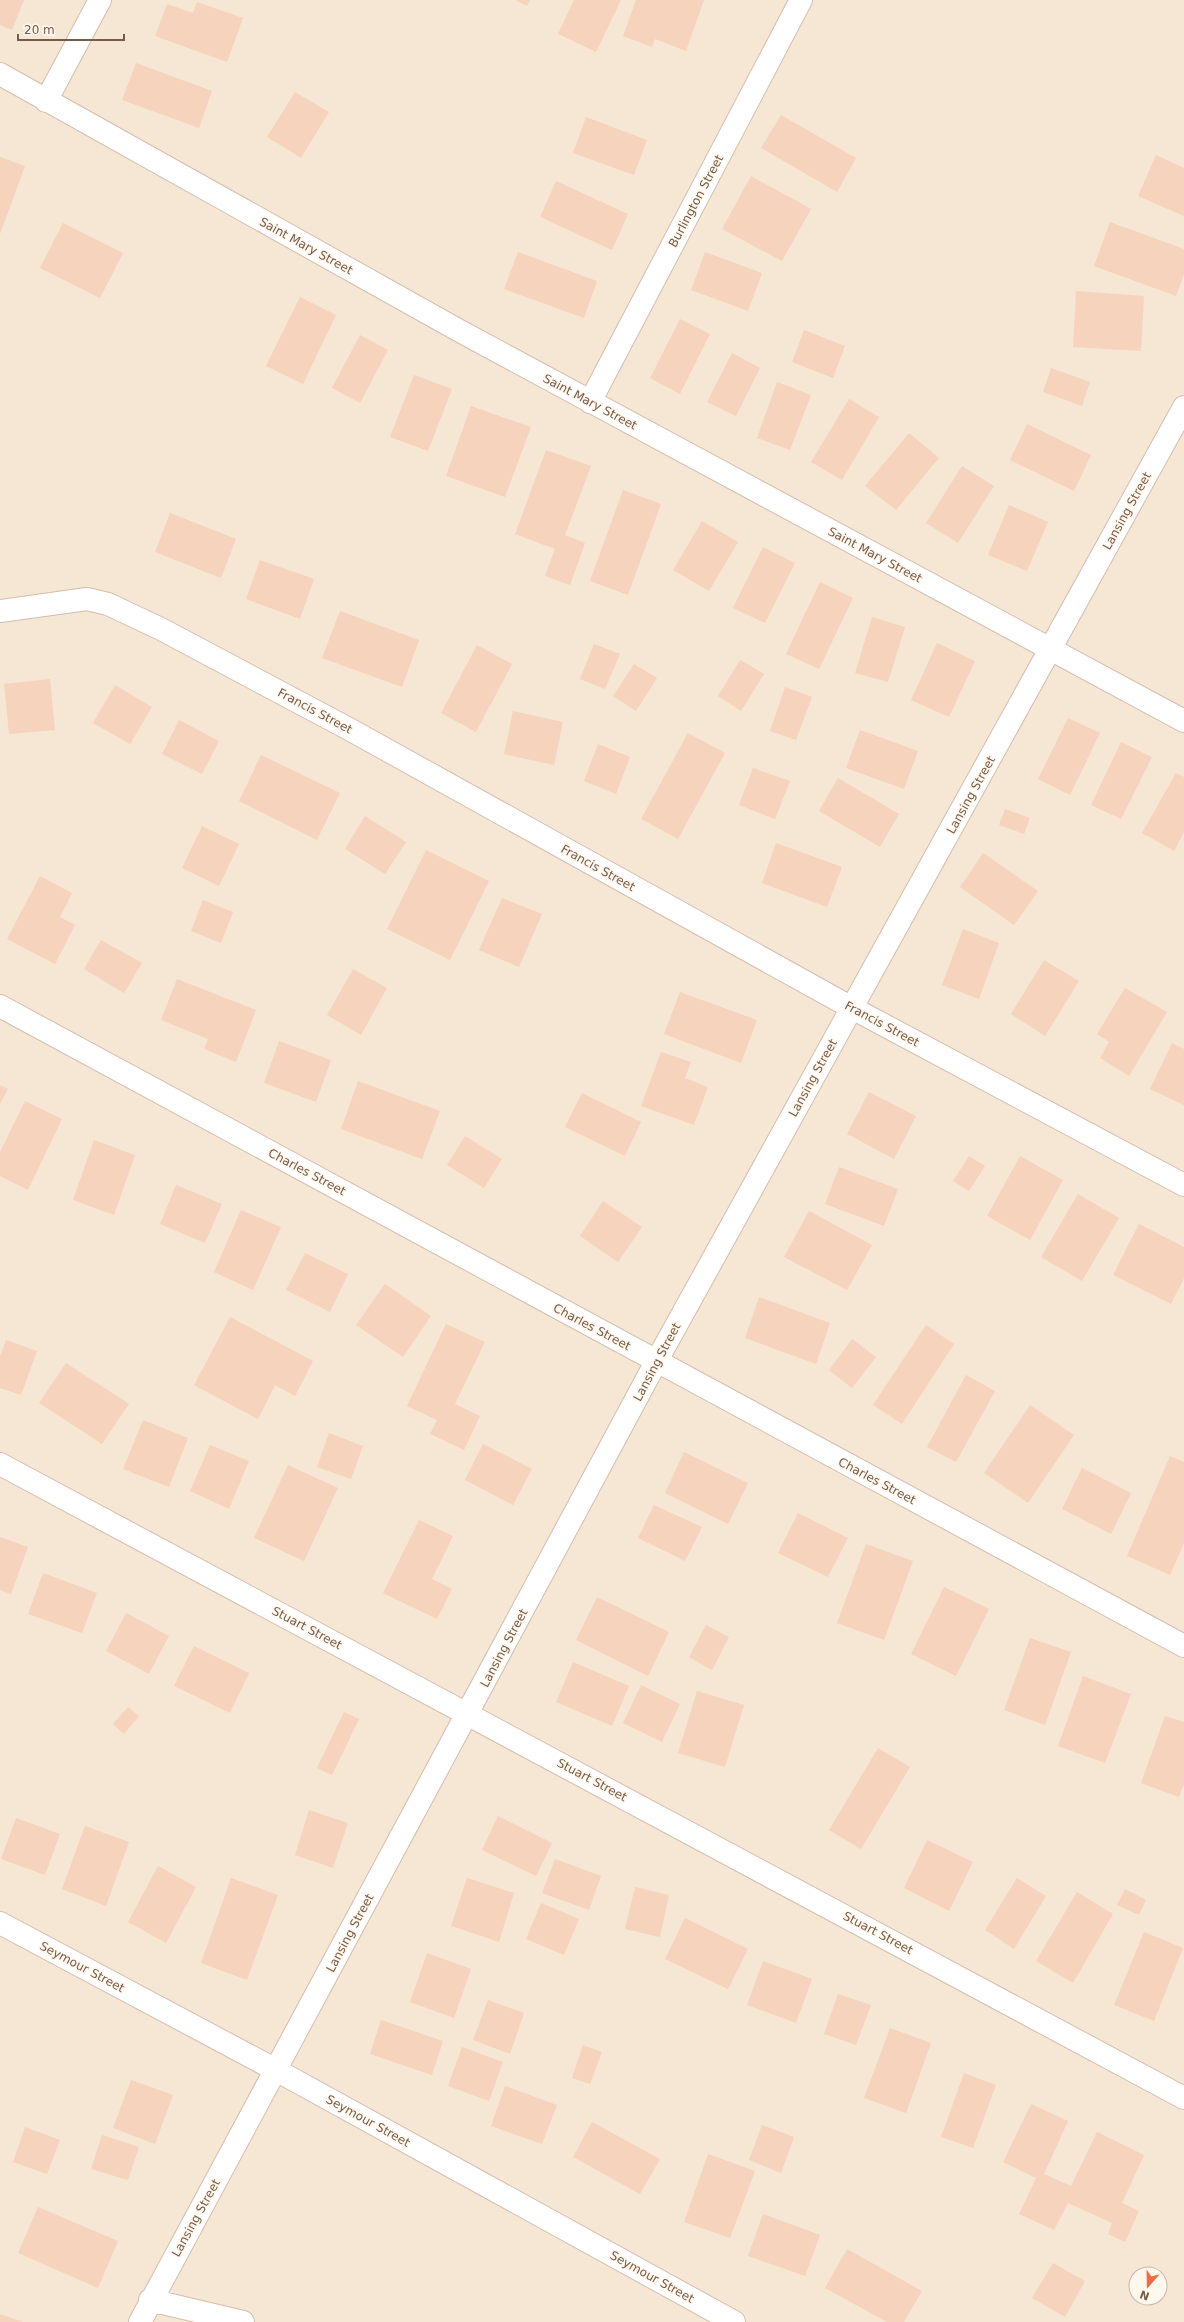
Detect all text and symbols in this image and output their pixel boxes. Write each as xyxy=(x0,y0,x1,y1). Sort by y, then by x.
scale bar xyxy=(18,16,124,42)
text: 20 m xyxy=(24,23,55,37)
street label: Burlington Street xyxy=(666,152,726,250)
street label: Saint Mary Street xyxy=(257,215,355,278)
street label: Saint Mary Street xyxy=(541,371,640,433)
street label: Lansing Street xyxy=(1100,469,1154,552)
street label: Saint Mary Street xyxy=(826,524,925,586)
street label: Francis Street xyxy=(275,685,355,737)
street label: Lansing Street xyxy=(944,753,998,836)
street label: Francis Street xyxy=(559,842,638,894)
street label: Francis Street xyxy=(842,998,922,1050)
street label: Lansing Street xyxy=(786,1036,840,1119)
street label: Charles Street xyxy=(266,1146,348,1198)
street label: Charles Street xyxy=(551,1301,633,1353)
street label: Lansing Street xyxy=(630,1320,684,1404)
street label: Charles Street xyxy=(836,1455,918,1507)
street label: Stuart Street xyxy=(270,1604,345,1652)
street label: Lansing Street xyxy=(477,1606,531,1690)
street label: Stuart Street xyxy=(555,1756,630,1804)
street label: Lansing Street xyxy=(323,1891,377,1975)
street label: Stuart Street xyxy=(841,1909,916,1957)
street label: Seymour Street xyxy=(37,1939,127,1995)
street label: Seymour Street xyxy=(324,2092,413,2150)
street label: Lansing Street xyxy=(169,2176,223,2259)
street label: Seymour Street xyxy=(608,2248,697,2306)
north arrow xyxy=(1128,2266,1168,2306)
text: N xyxy=(1138,2287,1151,2303)

